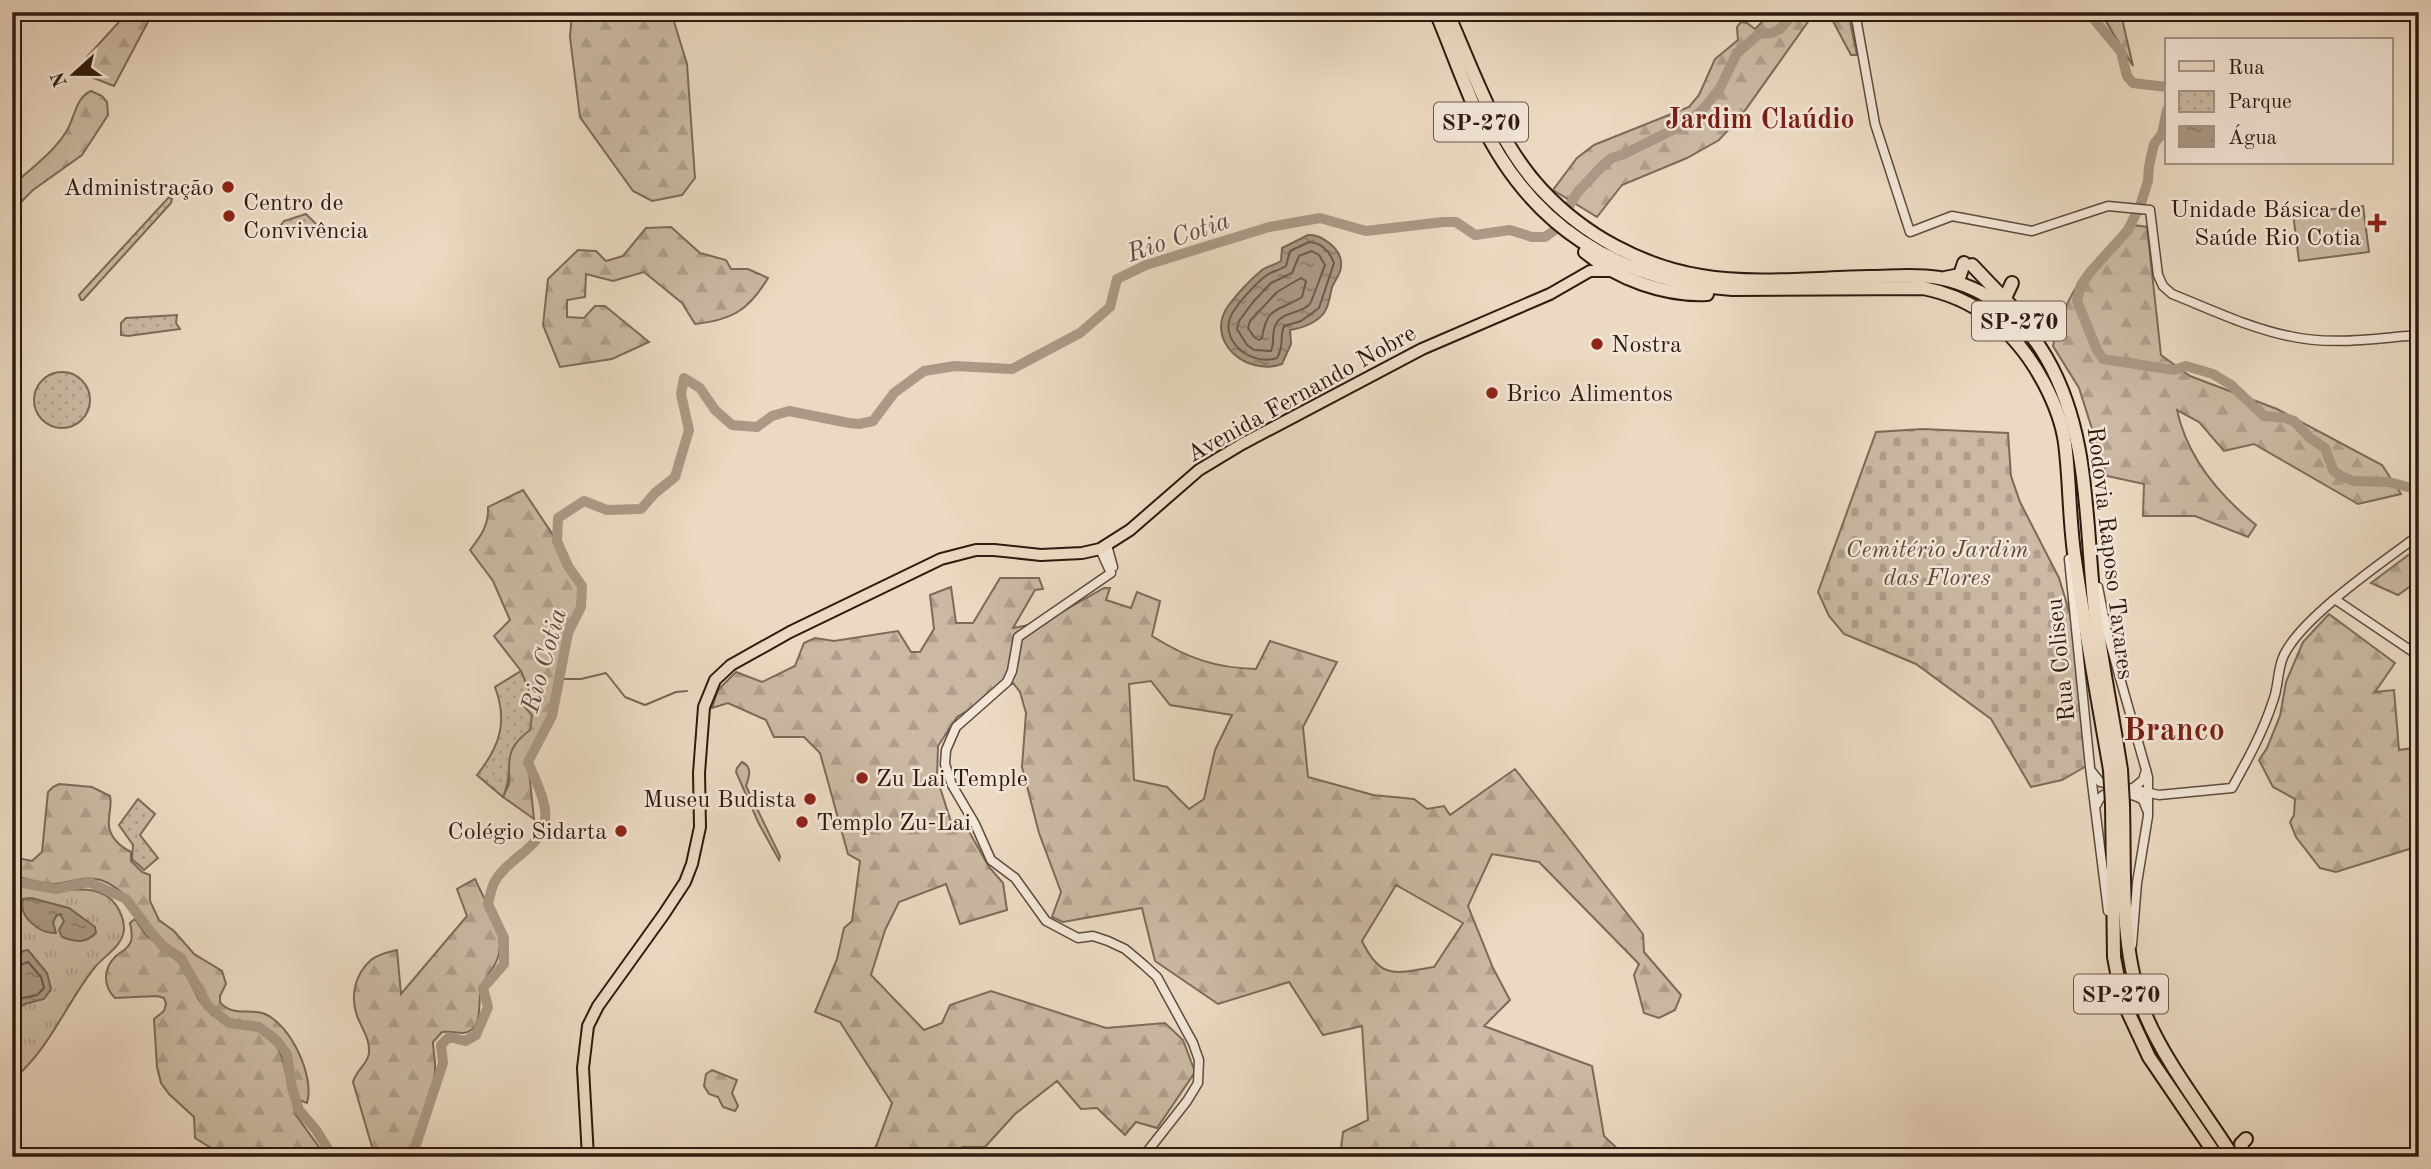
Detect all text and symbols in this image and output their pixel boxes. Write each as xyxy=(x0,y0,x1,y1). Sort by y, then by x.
north arrow xyxy=(38,38,108,108)
legend xyxy=(2165,38,2392,164)
text: Rua xyxy=(2228,58,2265,79)
text: N xyxy=(49,69,72,89)
text: Parque xyxy=(2228,92,2292,113)
road number: SP-270 xyxy=(1434,102,1528,141)
district label: Jardim Claúdio xyxy=(1665,107,1855,135)
text: Água xyxy=(2228,124,2277,149)
place label: Administração xyxy=(63,177,214,201)
marker: Administração xyxy=(220,179,236,195)
place label: Centro de Convivência xyxy=(243,192,368,244)
place label: Unidade Básica de Saúde Rio Cotia xyxy=(2170,199,2361,251)
marker: Centro de Convivência xyxy=(221,208,237,224)
water label: Rio Cotia xyxy=(1123,208,1234,268)
marker: Unidade Básica de Saúde Rio Cotia xyxy=(2367,213,2387,233)
road number: SP-270 xyxy=(1972,302,2066,340)
street label: Avenida Fernando Nobre xyxy=(1183,322,1421,468)
place label: Nostra xyxy=(1611,334,1682,358)
marker: Nostra xyxy=(1589,336,1605,352)
place label: Brico Alimentos xyxy=(1506,383,1673,407)
marker: Brico Alimentos xyxy=(1484,385,1500,401)
street label: Rodovia Raposo Tavares xyxy=(2082,425,2136,681)
park label: Cemitério Jardim das Flores xyxy=(1845,539,2029,591)
street label: Rua Coliseu xyxy=(2044,597,2080,723)
water label: Rio Cotia xyxy=(517,605,572,717)
district label: Branco xyxy=(2123,716,2225,748)
place label: Zu Lai Temple xyxy=(876,768,1028,792)
marker: Zu Lai Temple xyxy=(854,770,870,786)
place label: Museu Budista xyxy=(643,789,796,813)
marker: Museu Budista xyxy=(802,791,818,807)
place label: Templo Zu-Lai xyxy=(816,812,971,836)
marker: Templo Zu-Lai xyxy=(794,814,810,830)
place label: Colégio Sidarta xyxy=(448,821,607,845)
marker: Colégio Sidarta xyxy=(613,823,629,839)
road number: SP-270 xyxy=(2074,974,2168,1014)

